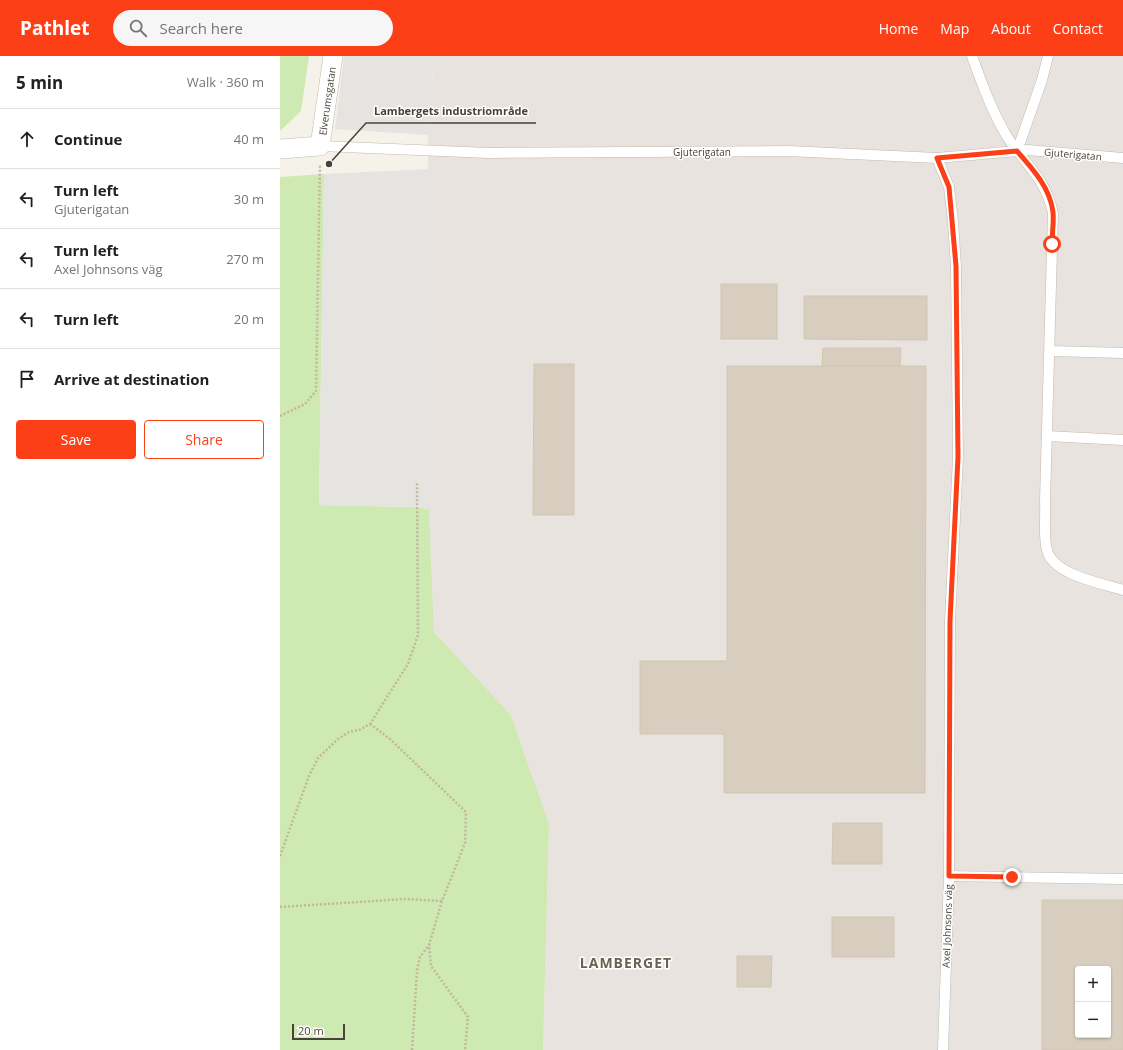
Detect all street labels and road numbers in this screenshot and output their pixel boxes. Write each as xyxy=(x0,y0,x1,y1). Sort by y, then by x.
street label: Elverumsgatan xyxy=(315,66,339,136)
street label: Gjuterigatan xyxy=(673,145,731,159)
street label: Gjuterigatan xyxy=(1044,145,1102,163)
street label: Axel Johnsons väg xyxy=(939,883,955,968)

